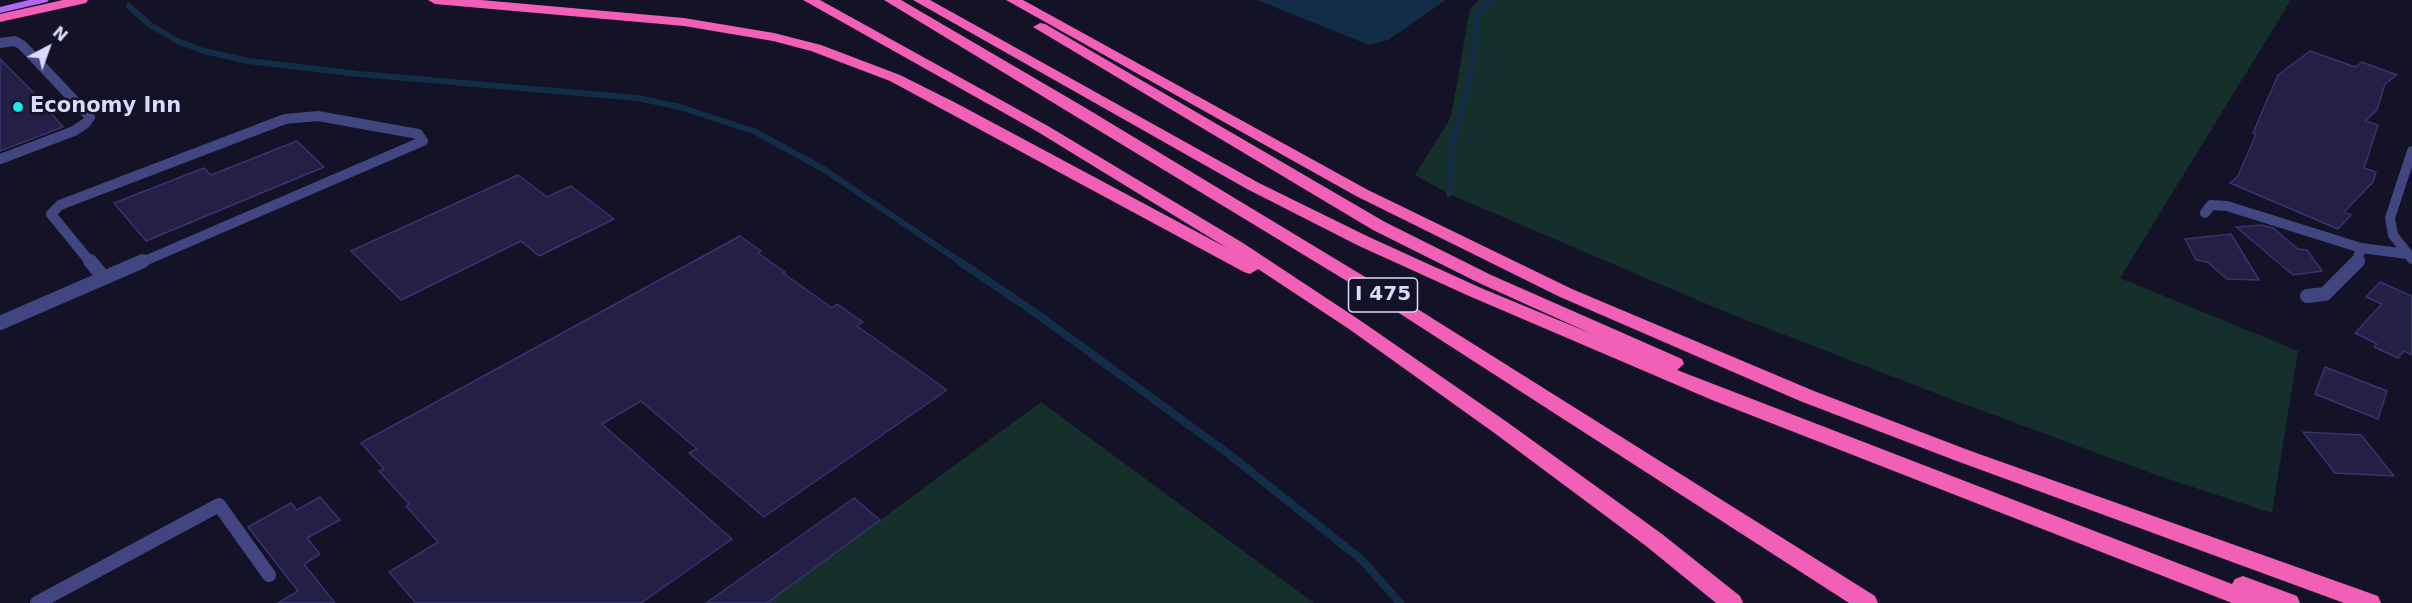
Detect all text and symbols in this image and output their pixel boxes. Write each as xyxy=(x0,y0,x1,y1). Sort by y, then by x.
north arrow xyxy=(18,18,78,78)
text: N xyxy=(49,22,71,46)
place label: Economy Inn xyxy=(30,94,181,120)
marker: Economy Inn xyxy=(11,100,25,114)
road number: I 475 xyxy=(1348,278,1418,312)

